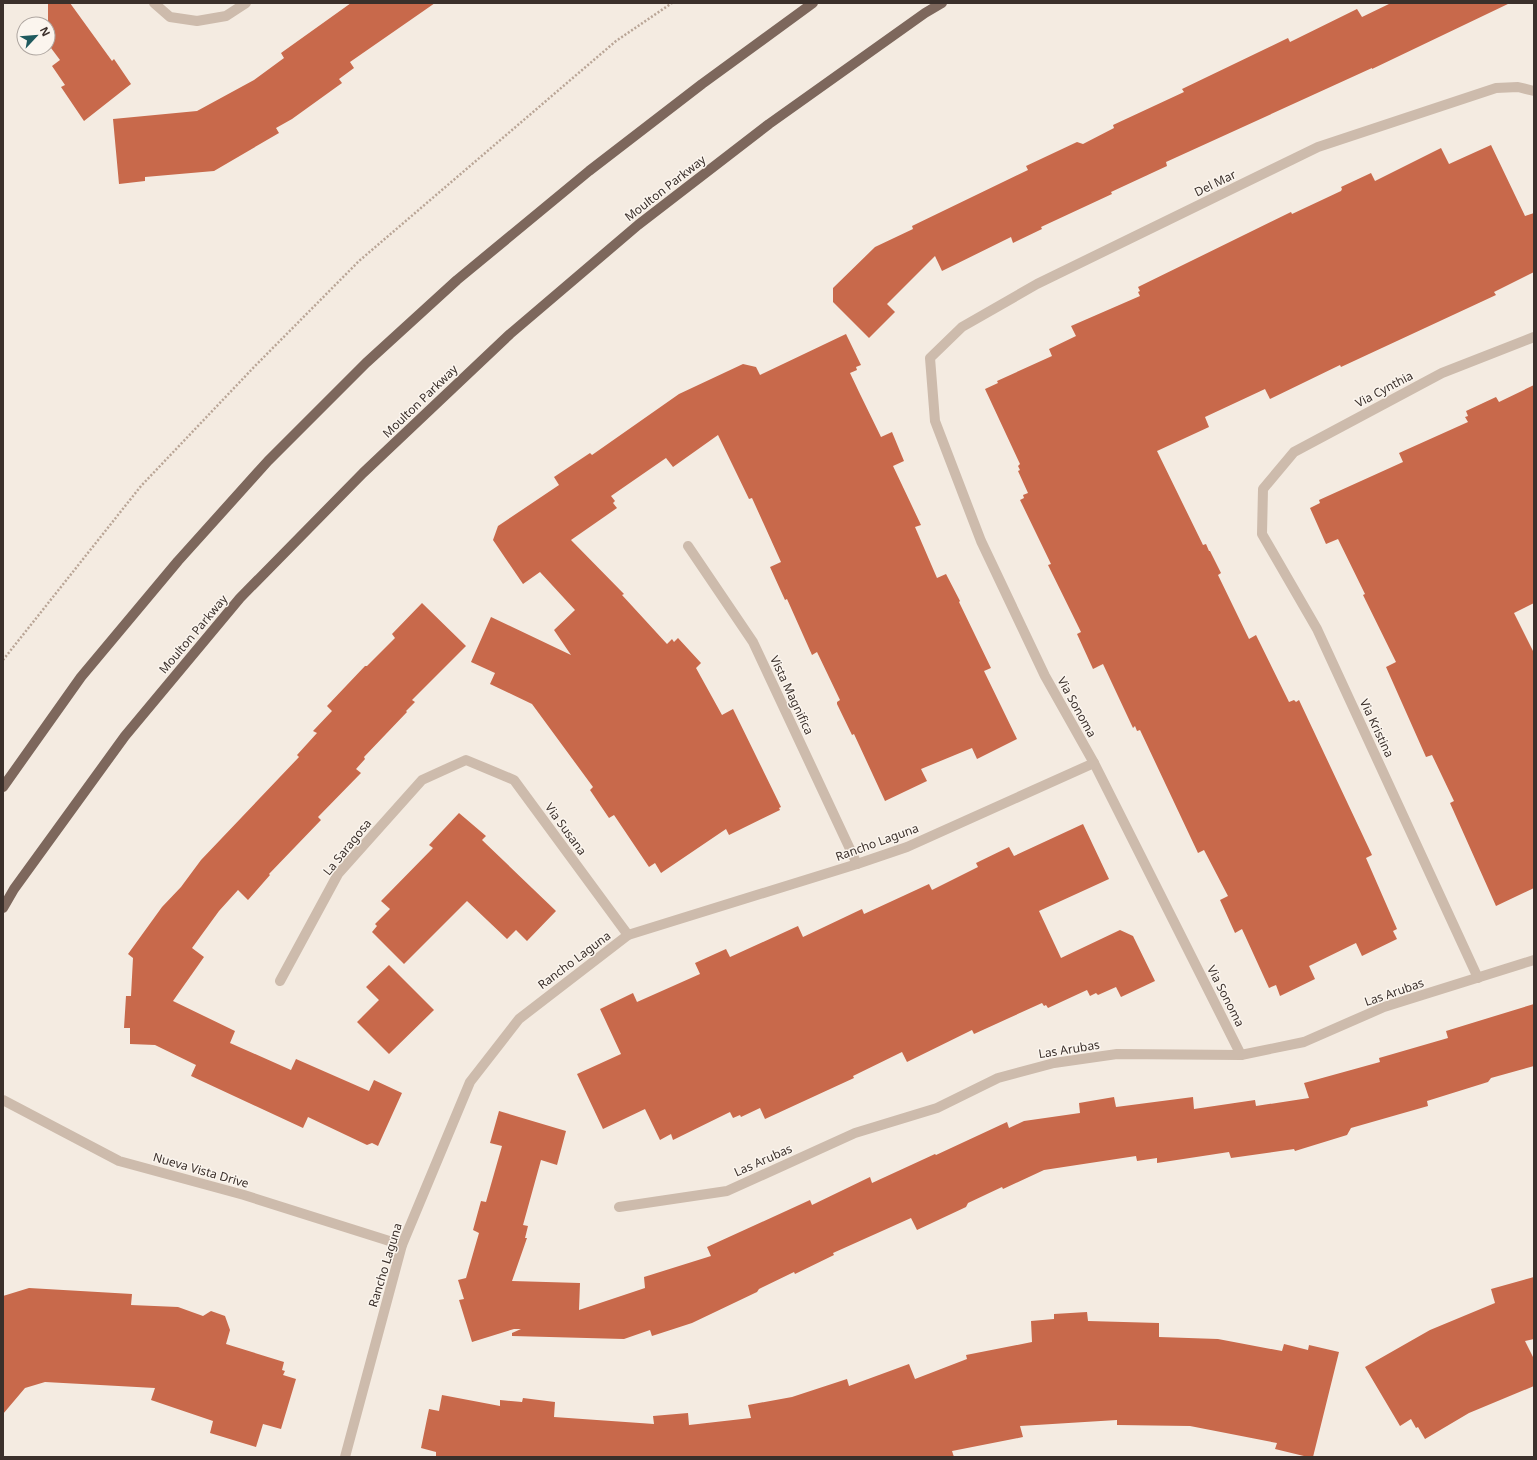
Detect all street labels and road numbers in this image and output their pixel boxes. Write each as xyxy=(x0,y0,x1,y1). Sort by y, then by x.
street label: Moulton Parkway xyxy=(621,150,710,225)
street label: Del Mar xyxy=(1191,166,1239,200)
street label: Moulton Parkway xyxy=(379,360,462,441)
street label: Via Cynthia xyxy=(1352,367,1416,411)
street label: Moulton Parkway xyxy=(155,590,232,677)
street label: Vista Magnifica xyxy=(766,653,818,737)
street label: Via Sonoma xyxy=(1053,674,1101,740)
street label: Via Kristina xyxy=(1356,696,1398,760)
street label: Via Susana xyxy=(541,799,591,859)
street label: La Saragosa xyxy=(319,815,375,879)
street label: Rancho Laguna xyxy=(833,819,921,865)
street label: Rancho Laguna xyxy=(534,927,614,993)
street label: Via Sonoma xyxy=(1203,962,1249,1030)
street label: Las Arubas xyxy=(1362,974,1426,1010)
street label: Las Arubas xyxy=(1037,1036,1101,1062)
street label: Las Arubas xyxy=(731,1140,795,1180)
street label: Nueva Vista Drive xyxy=(151,1148,251,1192)
street label: Rancho Laguna xyxy=(364,1221,406,1309)

